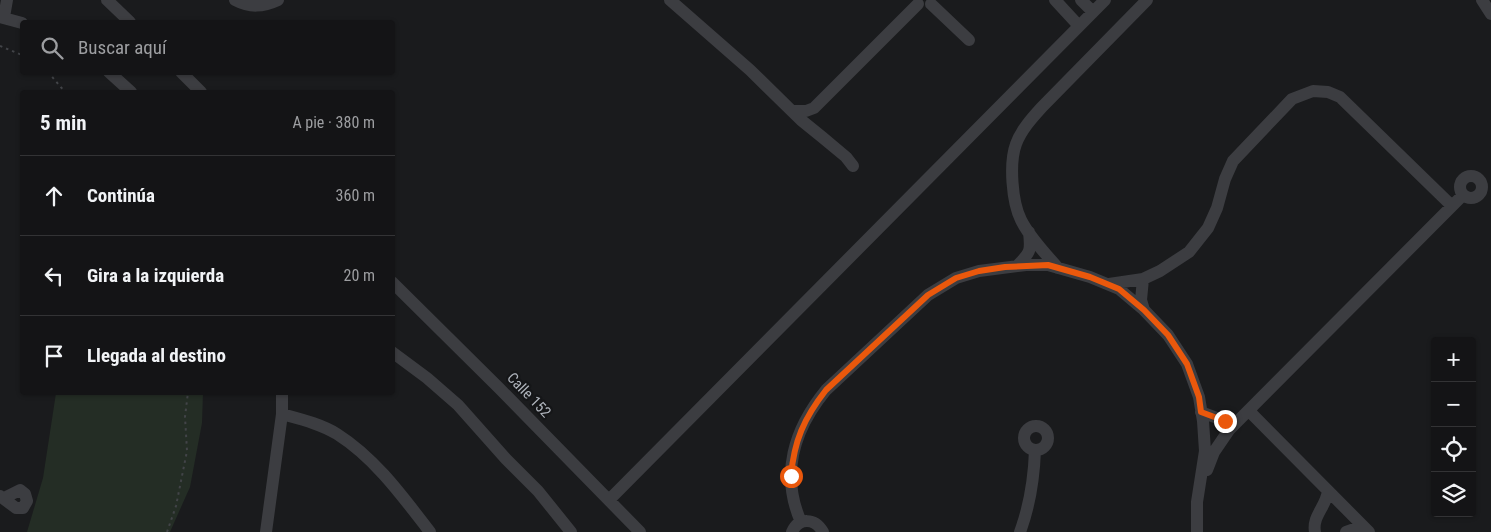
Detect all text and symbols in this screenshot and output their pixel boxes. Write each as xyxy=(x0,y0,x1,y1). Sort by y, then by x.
search box xyxy=(20,20,395,75)
icon: search xyxy=(38,34,66,62)
text: Buscar aquí xyxy=(78,36,167,59)
text: 5 min xyxy=(40,111,87,135)
text: A pie · 380 m xyxy=(292,113,375,132)
icon: ahead xyxy=(40,182,68,210)
text: Continúa xyxy=(87,184,155,207)
text: 360 m xyxy=(336,186,375,205)
icon: left xyxy=(40,262,68,290)
text: Gira a la izquierda xyxy=(87,264,224,287)
text: 20 m xyxy=(343,266,375,285)
map controls xyxy=(1431,337,1476,517)
button: + xyxy=(1431,337,1476,382)
icon: arrive xyxy=(40,342,68,370)
text: Llegada al destino xyxy=(87,344,226,367)
street label: Calle 152 xyxy=(503,369,555,421)
button: − xyxy=(1431,382,1476,427)
route end xyxy=(1214,410,1237,433)
button: locate xyxy=(1431,427,1476,472)
route start xyxy=(780,465,803,488)
button: layers xyxy=(1431,472,1476,517)

